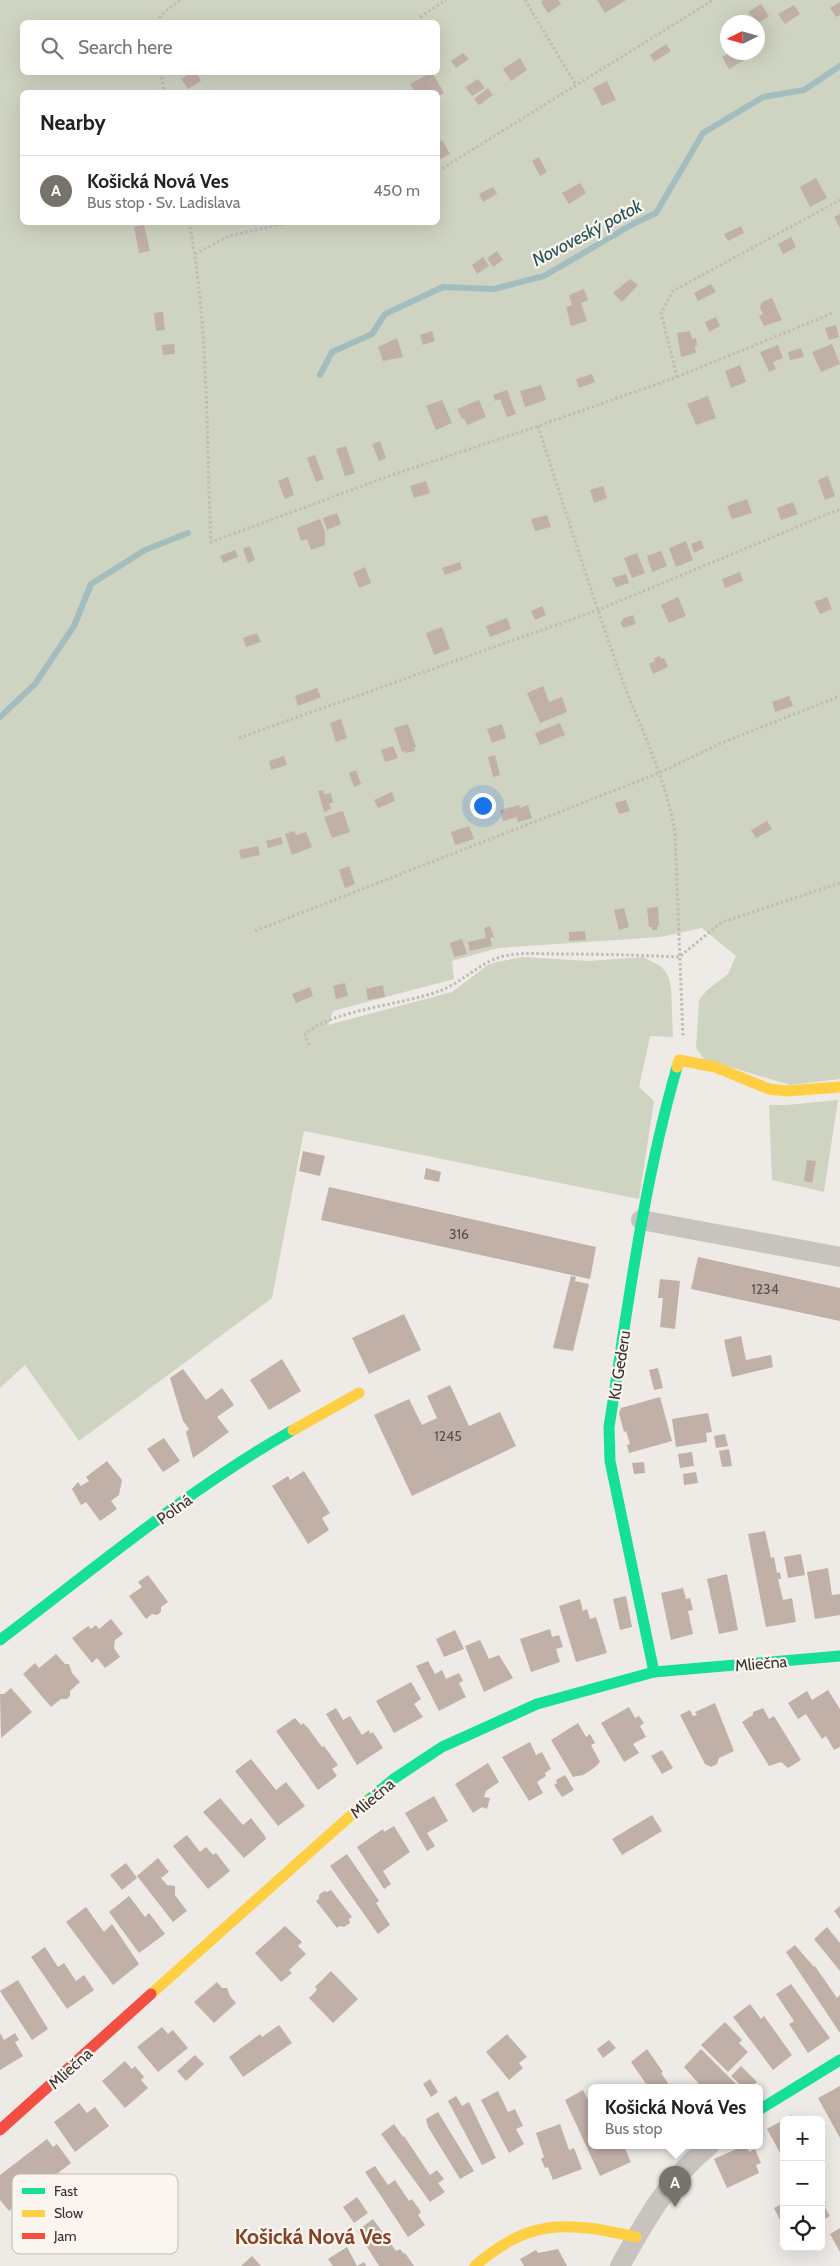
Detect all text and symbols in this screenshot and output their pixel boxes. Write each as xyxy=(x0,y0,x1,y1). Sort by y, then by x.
north arrow xyxy=(720,15,765,60)
search box xyxy=(20,20,440,75)
icon: search xyxy=(38,34,66,62)
text: Search here xyxy=(78,36,172,59)
text: Nearby xyxy=(40,110,106,135)
text: Košická Nová Ves xyxy=(87,170,229,193)
text: A xyxy=(51,181,61,200)
text: 450 m xyxy=(373,181,420,200)
text: Bus stop · Sv. Ladislava xyxy=(87,193,240,212)
water label: Novoveský potok xyxy=(528,194,647,271)
your location xyxy=(470,793,496,819)
house number: 316 xyxy=(449,1225,469,1243)
house number: 1234 xyxy=(751,1280,779,1298)
street label: Ku Gederu xyxy=(605,1329,634,1401)
house number: 1245 xyxy=(434,1427,462,1445)
street label: Poľná xyxy=(153,1490,196,1529)
street label: Mliečna xyxy=(734,1652,788,1675)
street label: Mliečna xyxy=(346,1774,399,1822)
street label: Mliečna xyxy=(45,2044,96,2093)
popup xyxy=(588,2084,763,2149)
text: Košická Nová Ves xyxy=(605,2096,746,2119)
map controls xyxy=(780,2116,825,2251)
button: + xyxy=(780,2116,825,2161)
text: Bus stop xyxy=(605,2119,662,2138)
button: − xyxy=(780,2161,825,2206)
pin: A xyxy=(659,2166,691,2207)
legend xyxy=(12,2174,178,2254)
text: Fast xyxy=(54,2182,78,2200)
text: Slow xyxy=(54,2204,83,2222)
button: locate xyxy=(780,2206,825,2251)
district label: Košická Nová Ves xyxy=(235,2224,391,2249)
text: Jam xyxy=(53,2227,76,2245)

